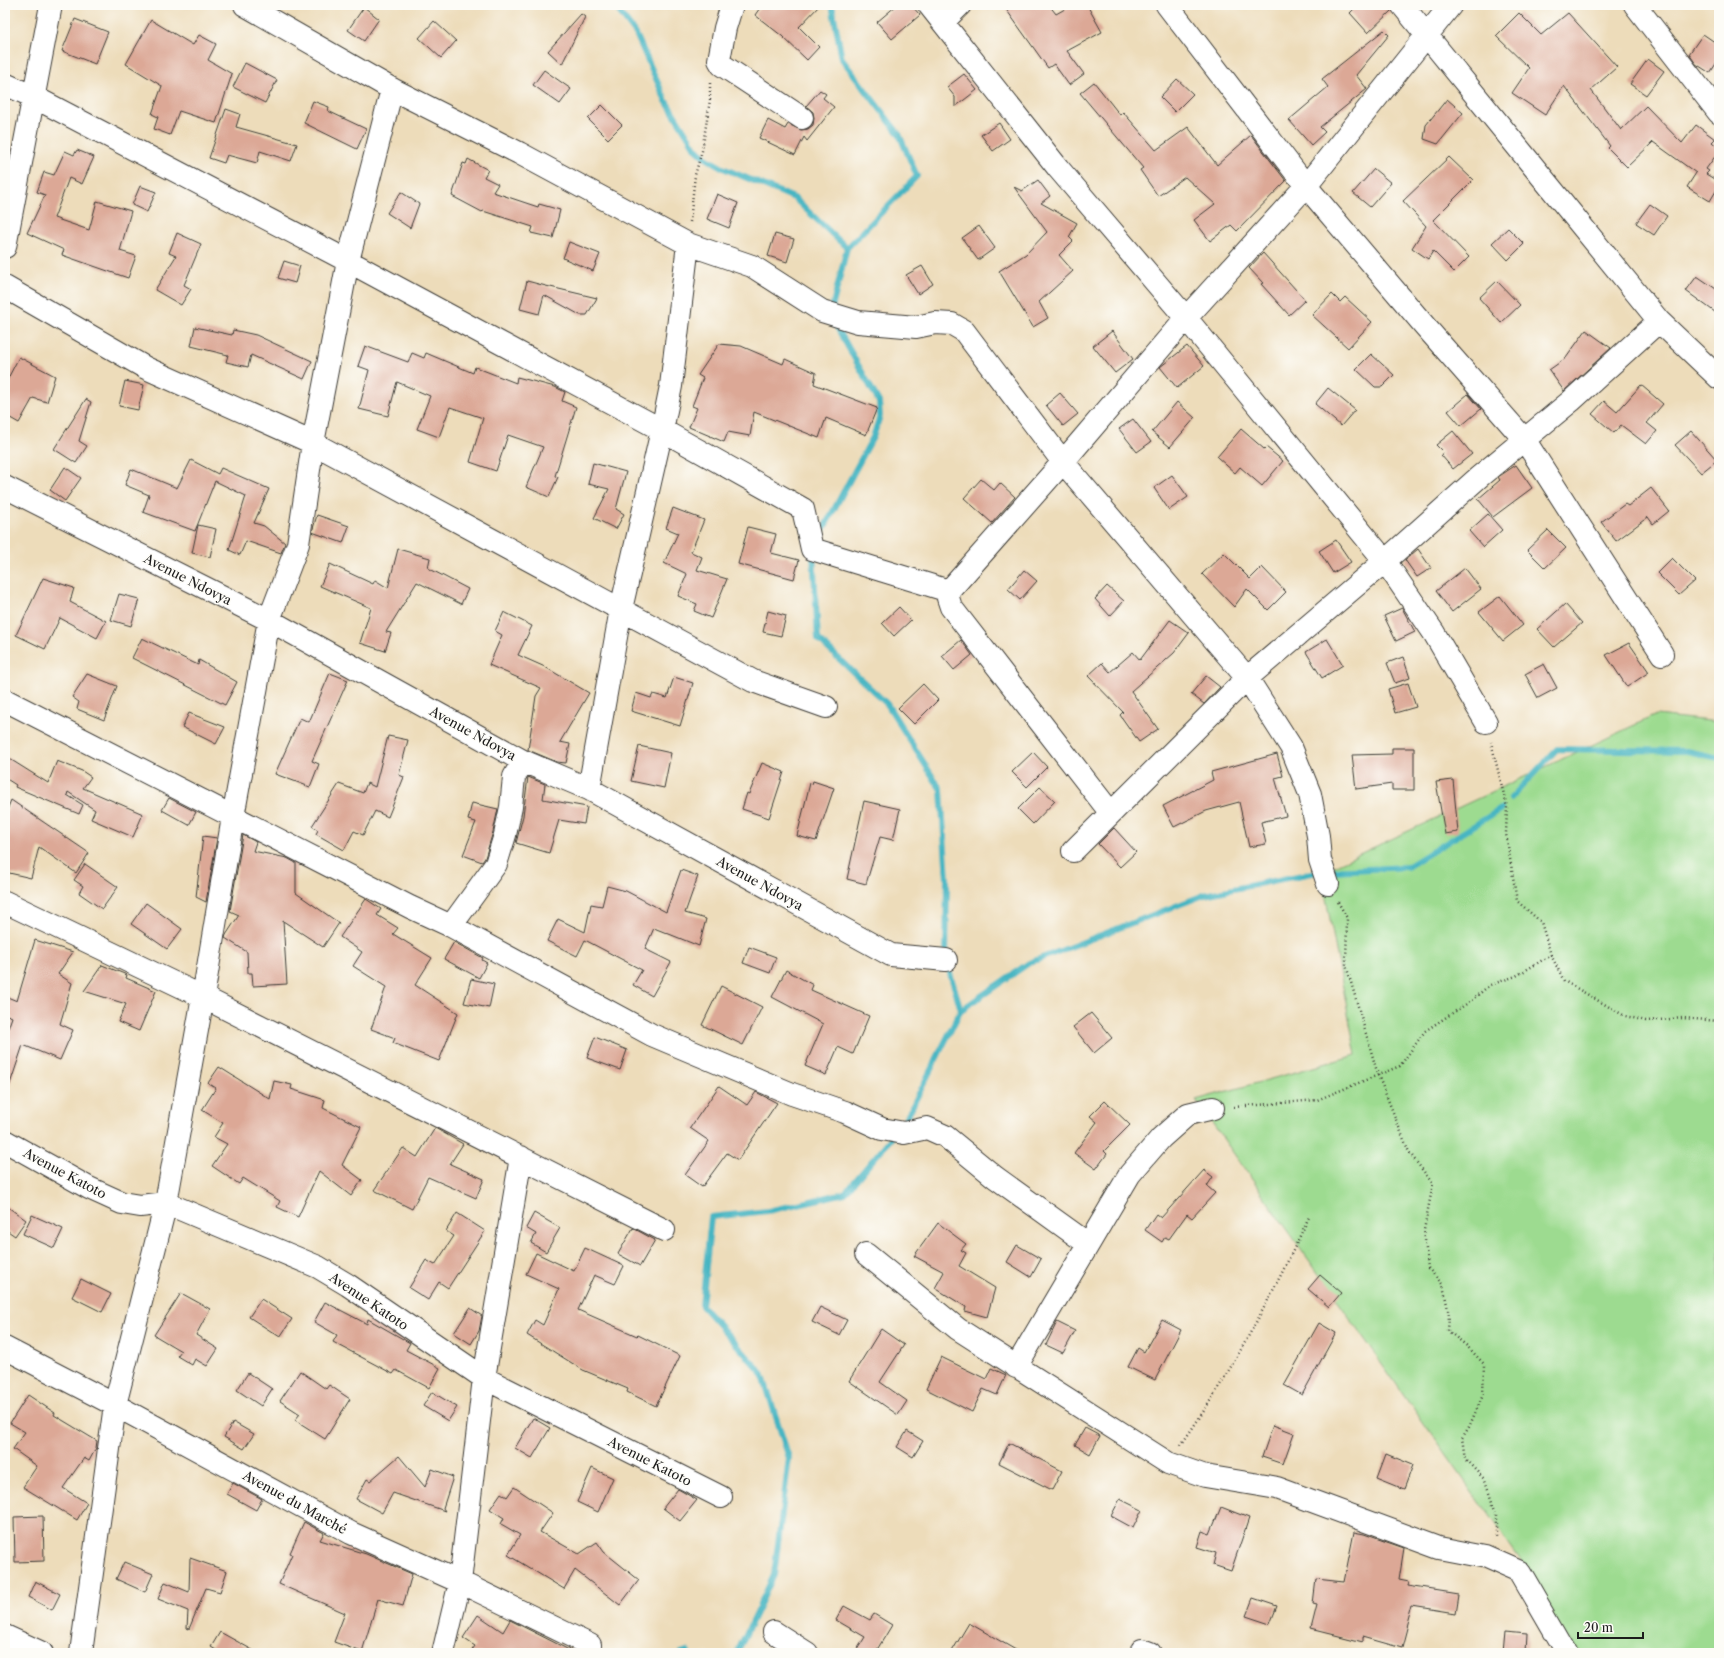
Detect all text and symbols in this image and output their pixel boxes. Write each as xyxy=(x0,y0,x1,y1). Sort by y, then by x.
street label: Avenue Ndovya xyxy=(141,550,235,608)
street label: Avenue Ndovya xyxy=(426,702,519,763)
street label: Avenue Ndovya xyxy=(713,852,806,913)
street label: Avenue Katoto xyxy=(20,1144,109,1202)
street label: Avenue Katoto xyxy=(326,1268,412,1333)
street label: Avenue Katoto xyxy=(605,1433,695,1489)
street label: Avenue du Marché xyxy=(239,1466,350,1537)
scale bar xyxy=(1578,1614,1643,1640)
text: 20 m xyxy=(1584,1620,1613,1635)

